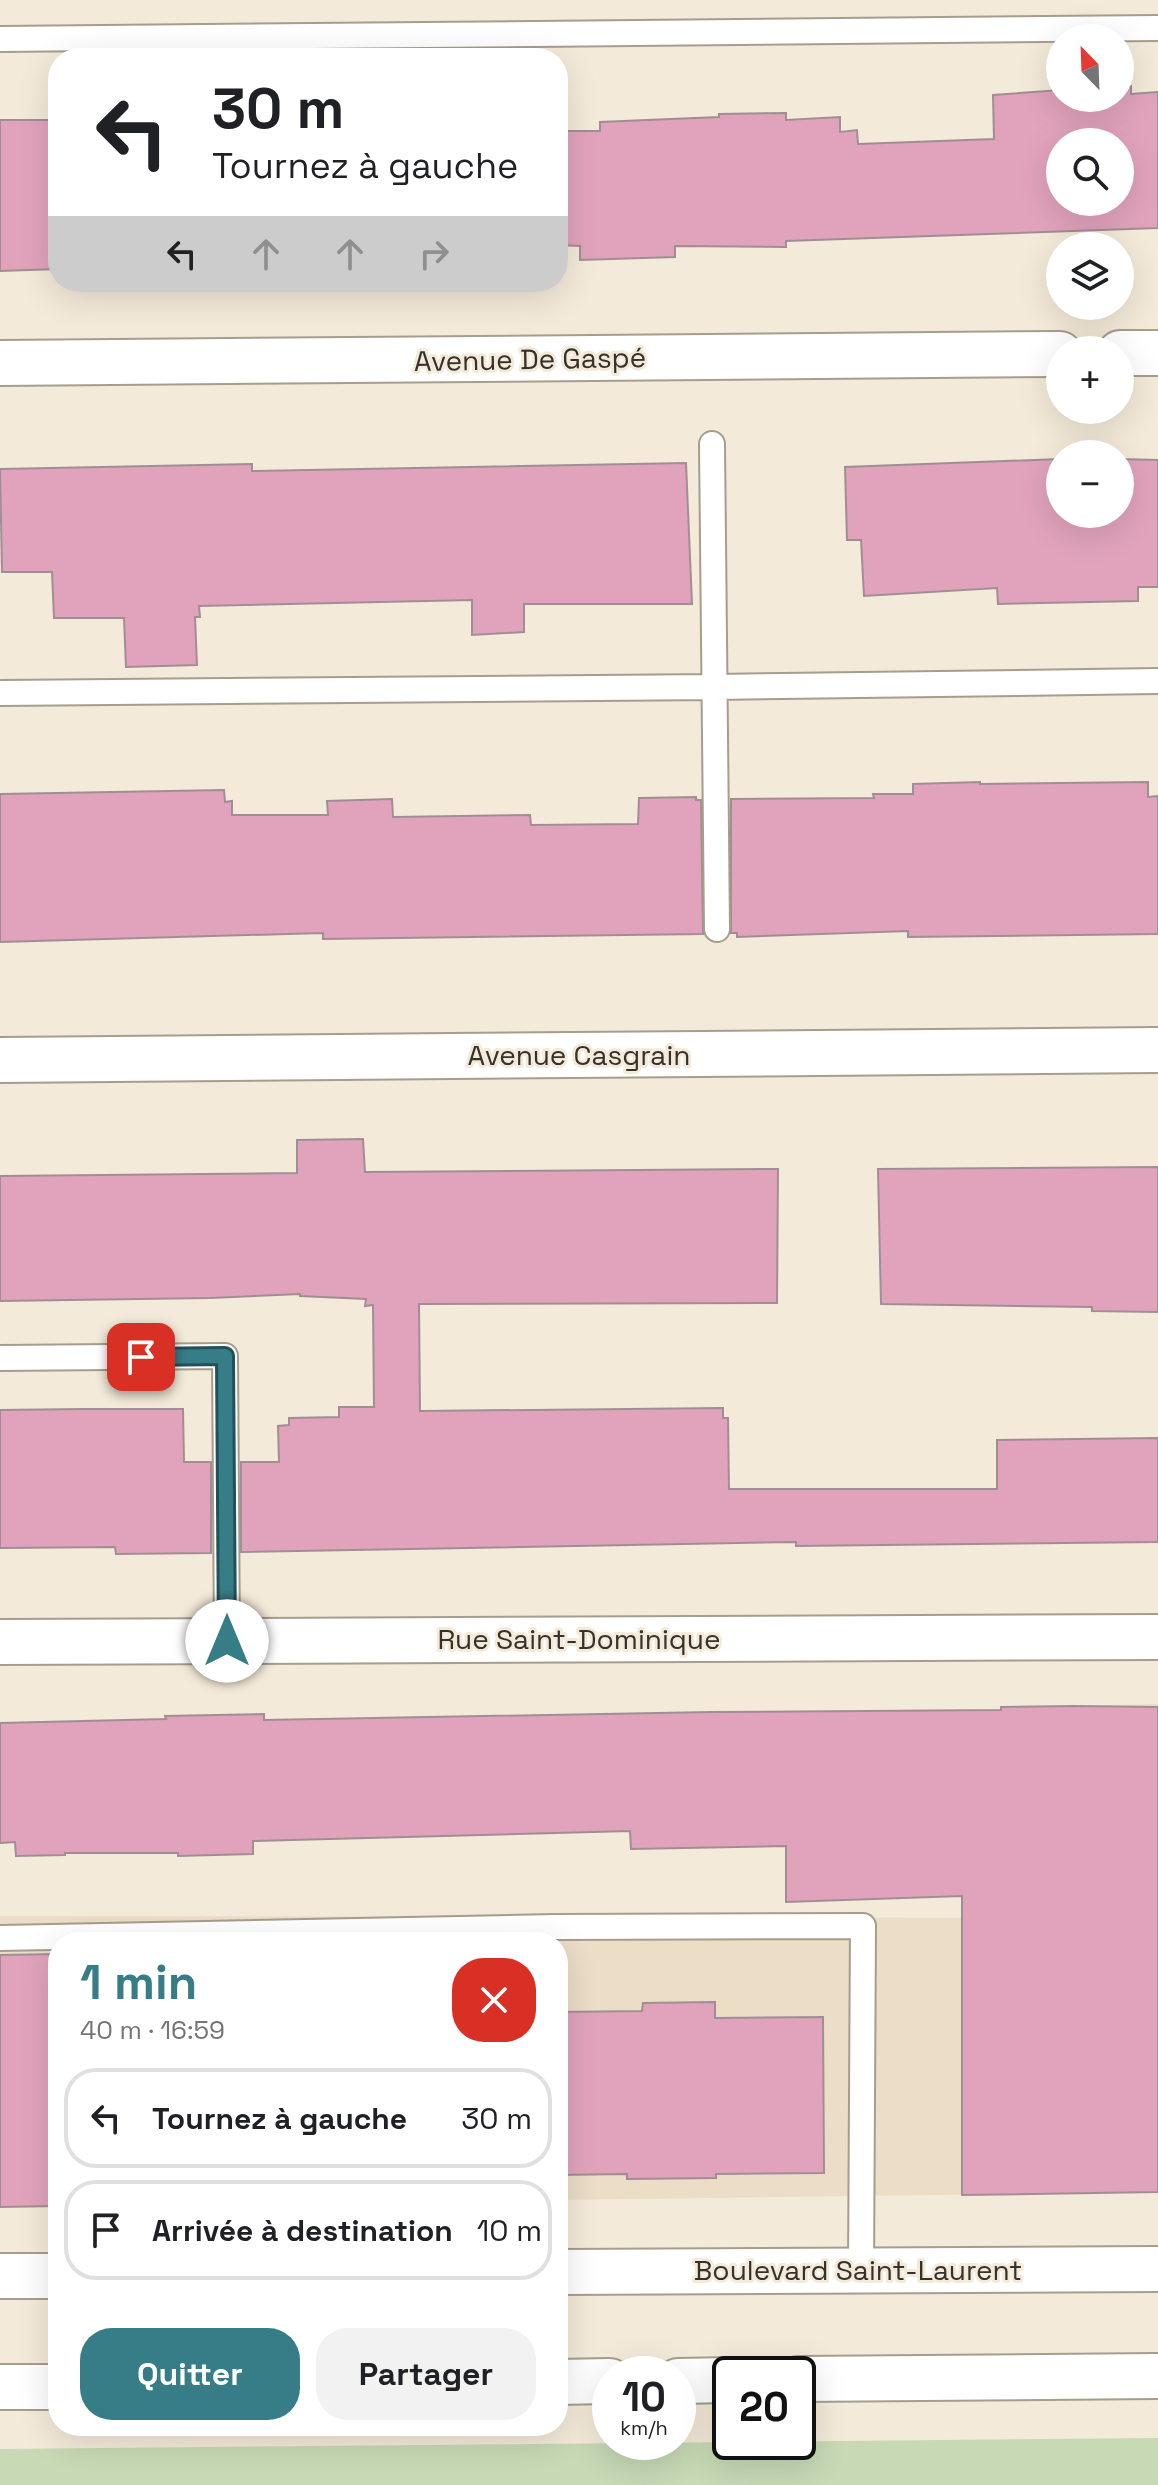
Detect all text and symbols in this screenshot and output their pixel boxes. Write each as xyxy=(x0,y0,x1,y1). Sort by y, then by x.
north arrow xyxy=(1046,24,1134,112)
map controls xyxy=(1046,24,1134,528)
text: 30 m xyxy=(212,73,344,144)
icon: left xyxy=(80,80,184,184)
button: search xyxy=(1046,128,1134,216)
text: Tournez à gauche xyxy=(212,143,518,189)
icon: left xyxy=(160,232,204,276)
icon: ahead xyxy=(244,232,288,276)
icon: ahead xyxy=(328,232,372,276)
icon: right xyxy=(412,232,456,276)
button: layers xyxy=(1046,232,1134,320)
button: + xyxy=(1046,336,1134,424)
street label: Avenue De Gaspé xyxy=(414,339,646,379)
button: − xyxy=(1046,440,1134,528)
street label: Avenue Casgrain xyxy=(468,1037,691,1073)
pin xyxy=(107,1323,175,1391)
icon: arrive xyxy=(119,1335,163,1379)
position arrow xyxy=(185,1599,269,1683)
street label: Rue Saint-Dominique xyxy=(437,1621,721,1657)
text: 1 min xyxy=(80,1952,197,2013)
button: close xyxy=(452,1958,536,2042)
text: 40 m · 16:59 xyxy=(80,2013,225,2047)
icon: left xyxy=(84,2096,128,2140)
text: Tournez à gauche xyxy=(152,2099,407,2138)
text: 30 m xyxy=(461,2099,532,2138)
icon: arrive xyxy=(84,2208,128,2252)
text: Arrivée à destination xyxy=(152,2211,453,2250)
text: 10 m xyxy=(477,2211,542,2250)
street label: Boulevard Saint-Laurent xyxy=(694,2252,1022,2288)
button: Quitter xyxy=(80,2328,300,2420)
button: Partager xyxy=(316,2328,536,2420)
speed limit sign: 20 xyxy=(712,2356,816,2460)
text: 10 xyxy=(622,2372,666,2423)
text: km/h xyxy=(620,2415,668,2441)

